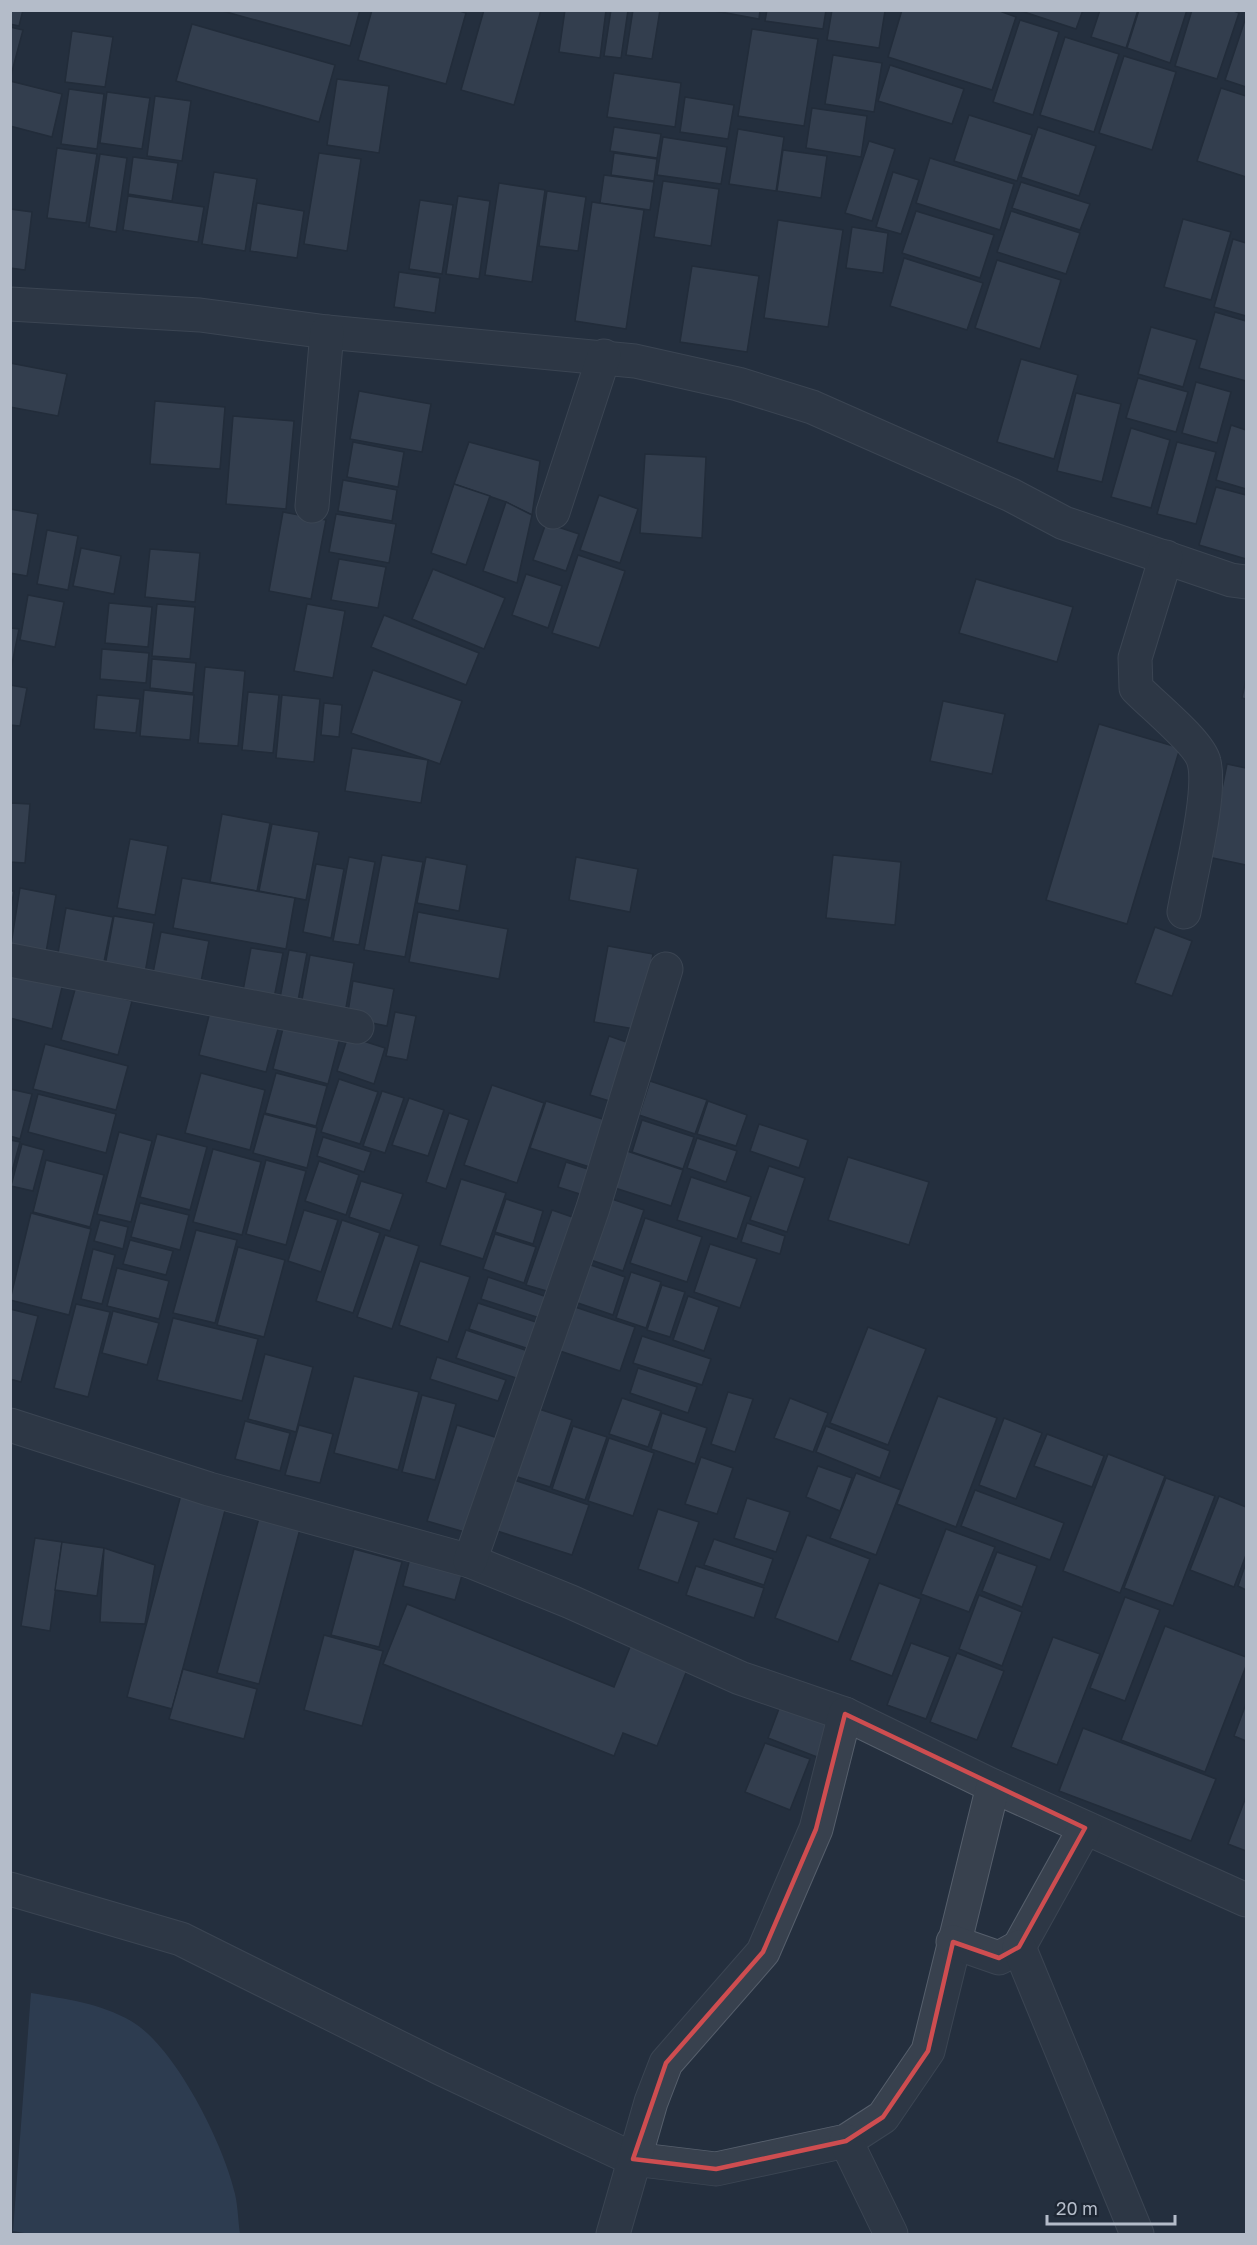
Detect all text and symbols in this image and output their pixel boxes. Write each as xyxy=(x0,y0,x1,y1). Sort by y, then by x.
scale bar xyxy=(1047,2188,1174,2226)
text: 20 m xyxy=(1056,2197,1098,2219)

